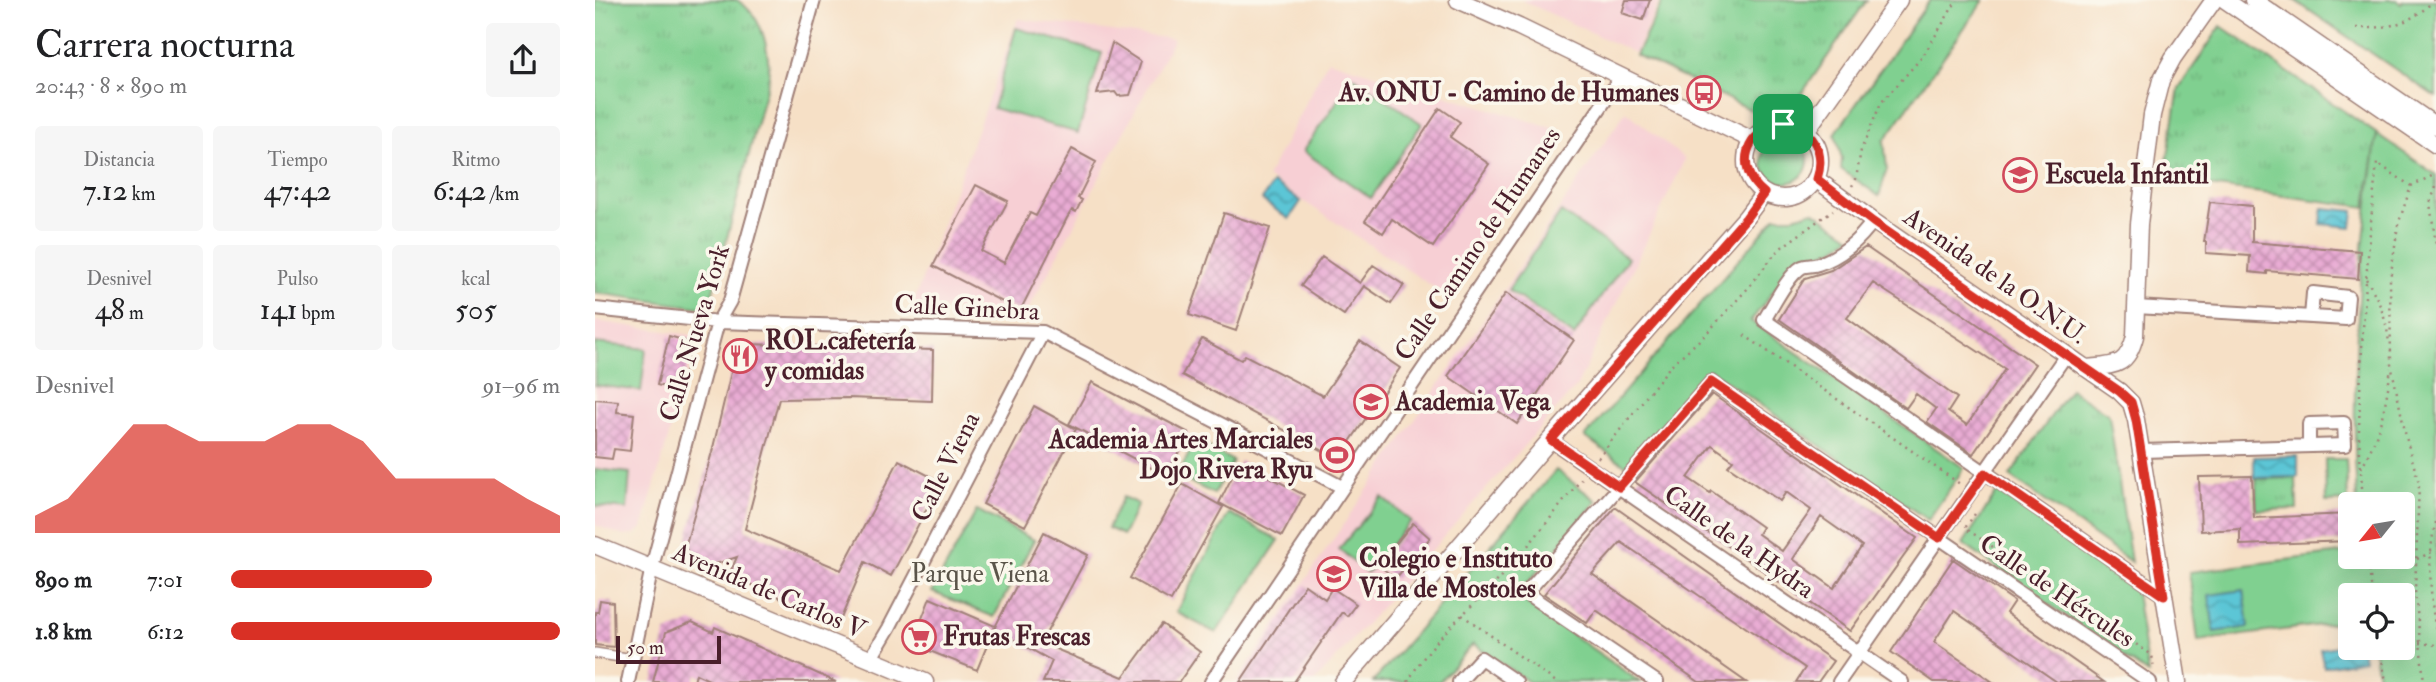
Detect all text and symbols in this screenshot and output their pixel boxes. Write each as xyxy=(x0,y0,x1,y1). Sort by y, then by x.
text: Carrera nocturna xyxy=(35,21,295,69)
button: share xyxy=(486,23,560,97)
text: 20:43 · 8 × 890 m xyxy=(35,71,187,100)
bus stop icon: Av. ONU - Camino de Humanes xyxy=(1685,74,1723,112)
place label: Av. ONU - Camino de Humanes xyxy=(1338,77,1679,109)
pin xyxy=(1753,94,1813,154)
icon: arrive xyxy=(1764,105,1802,143)
street label: Calle Camino de Humanes xyxy=(1388,121,1568,367)
text: Distancia xyxy=(84,148,155,172)
text: Tiempo xyxy=(267,148,328,172)
text: Ritmo xyxy=(452,148,500,172)
school or university icon: Escuela Infantil xyxy=(2001,156,2039,194)
place label: Escuela Infantil xyxy=(2045,159,2209,191)
text: 7.12 xyxy=(83,172,128,209)
text: 47:42 xyxy=(263,172,332,209)
text: 6:42 xyxy=(433,172,486,209)
text: km xyxy=(128,182,155,206)
text: /km xyxy=(486,182,519,206)
street label: Avenida de la O.N.U. xyxy=(1896,200,2093,351)
street label: Calle Nueva York xyxy=(653,240,737,425)
text: Desnivel xyxy=(86,267,152,291)
text: Pulso xyxy=(277,267,318,291)
text: kcal xyxy=(461,267,490,291)
street label: Calle Ginebra xyxy=(894,288,1041,328)
text: 48 xyxy=(95,291,125,328)
text: 141 xyxy=(260,291,297,328)
text: 505 xyxy=(455,291,497,328)
text: m xyxy=(125,301,144,325)
text: bpm xyxy=(297,301,335,325)
place label: ROL.cafetería y comidas xyxy=(764,325,916,388)
restaurant icon: ROL.cafetería y comidas xyxy=(721,337,759,375)
text: Desnivel xyxy=(35,371,114,400)
text: 91–96 m xyxy=(482,371,560,400)
school or university icon: Academia Vega xyxy=(1352,383,1390,421)
place label: Academia Vega xyxy=(1394,386,1552,419)
street label: Calle Viena xyxy=(905,406,987,527)
place label: Academia Artes Marciales Dojo Rivera Ryu xyxy=(1048,424,1314,487)
sports icon: Academia Artes Marciales Dojo Rivera Ryu xyxy=(1318,436,1356,474)
street label: Calle de la Hydra xyxy=(1658,478,1821,606)
north arrow xyxy=(2338,492,2415,569)
map controls xyxy=(2338,492,2415,660)
street label: Calle de Hércules xyxy=(1973,527,2141,655)
street label: Avenida de Carlos V xyxy=(667,535,872,647)
place label: Colegio e Instituto Villa de Mostoles xyxy=(1358,543,1553,605)
school or university icon: Colegio e Instituto Villa de Mostoles xyxy=(1315,555,1353,593)
park label: Parque Viena xyxy=(911,558,1049,590)
text: 890 m xyxy=(35,565,92,594)
text: 7:01 xyxy=(147,565,183,594)
button: locate xyxy=(2338,583,2415,660)
text: 1.8 km xyxy=(35,617,92,646)
text: 6:12 xyxy=(147,617,184,646)
supermarket icon: Frutas Frescas xyxy=(900,618,938,656)
place label: Frutas Frescas xyxy=(943,621,1090,653)
scale bar xyxy=(616,633,721,665)
text: 50 m xyxy=(627,636,664,660)

